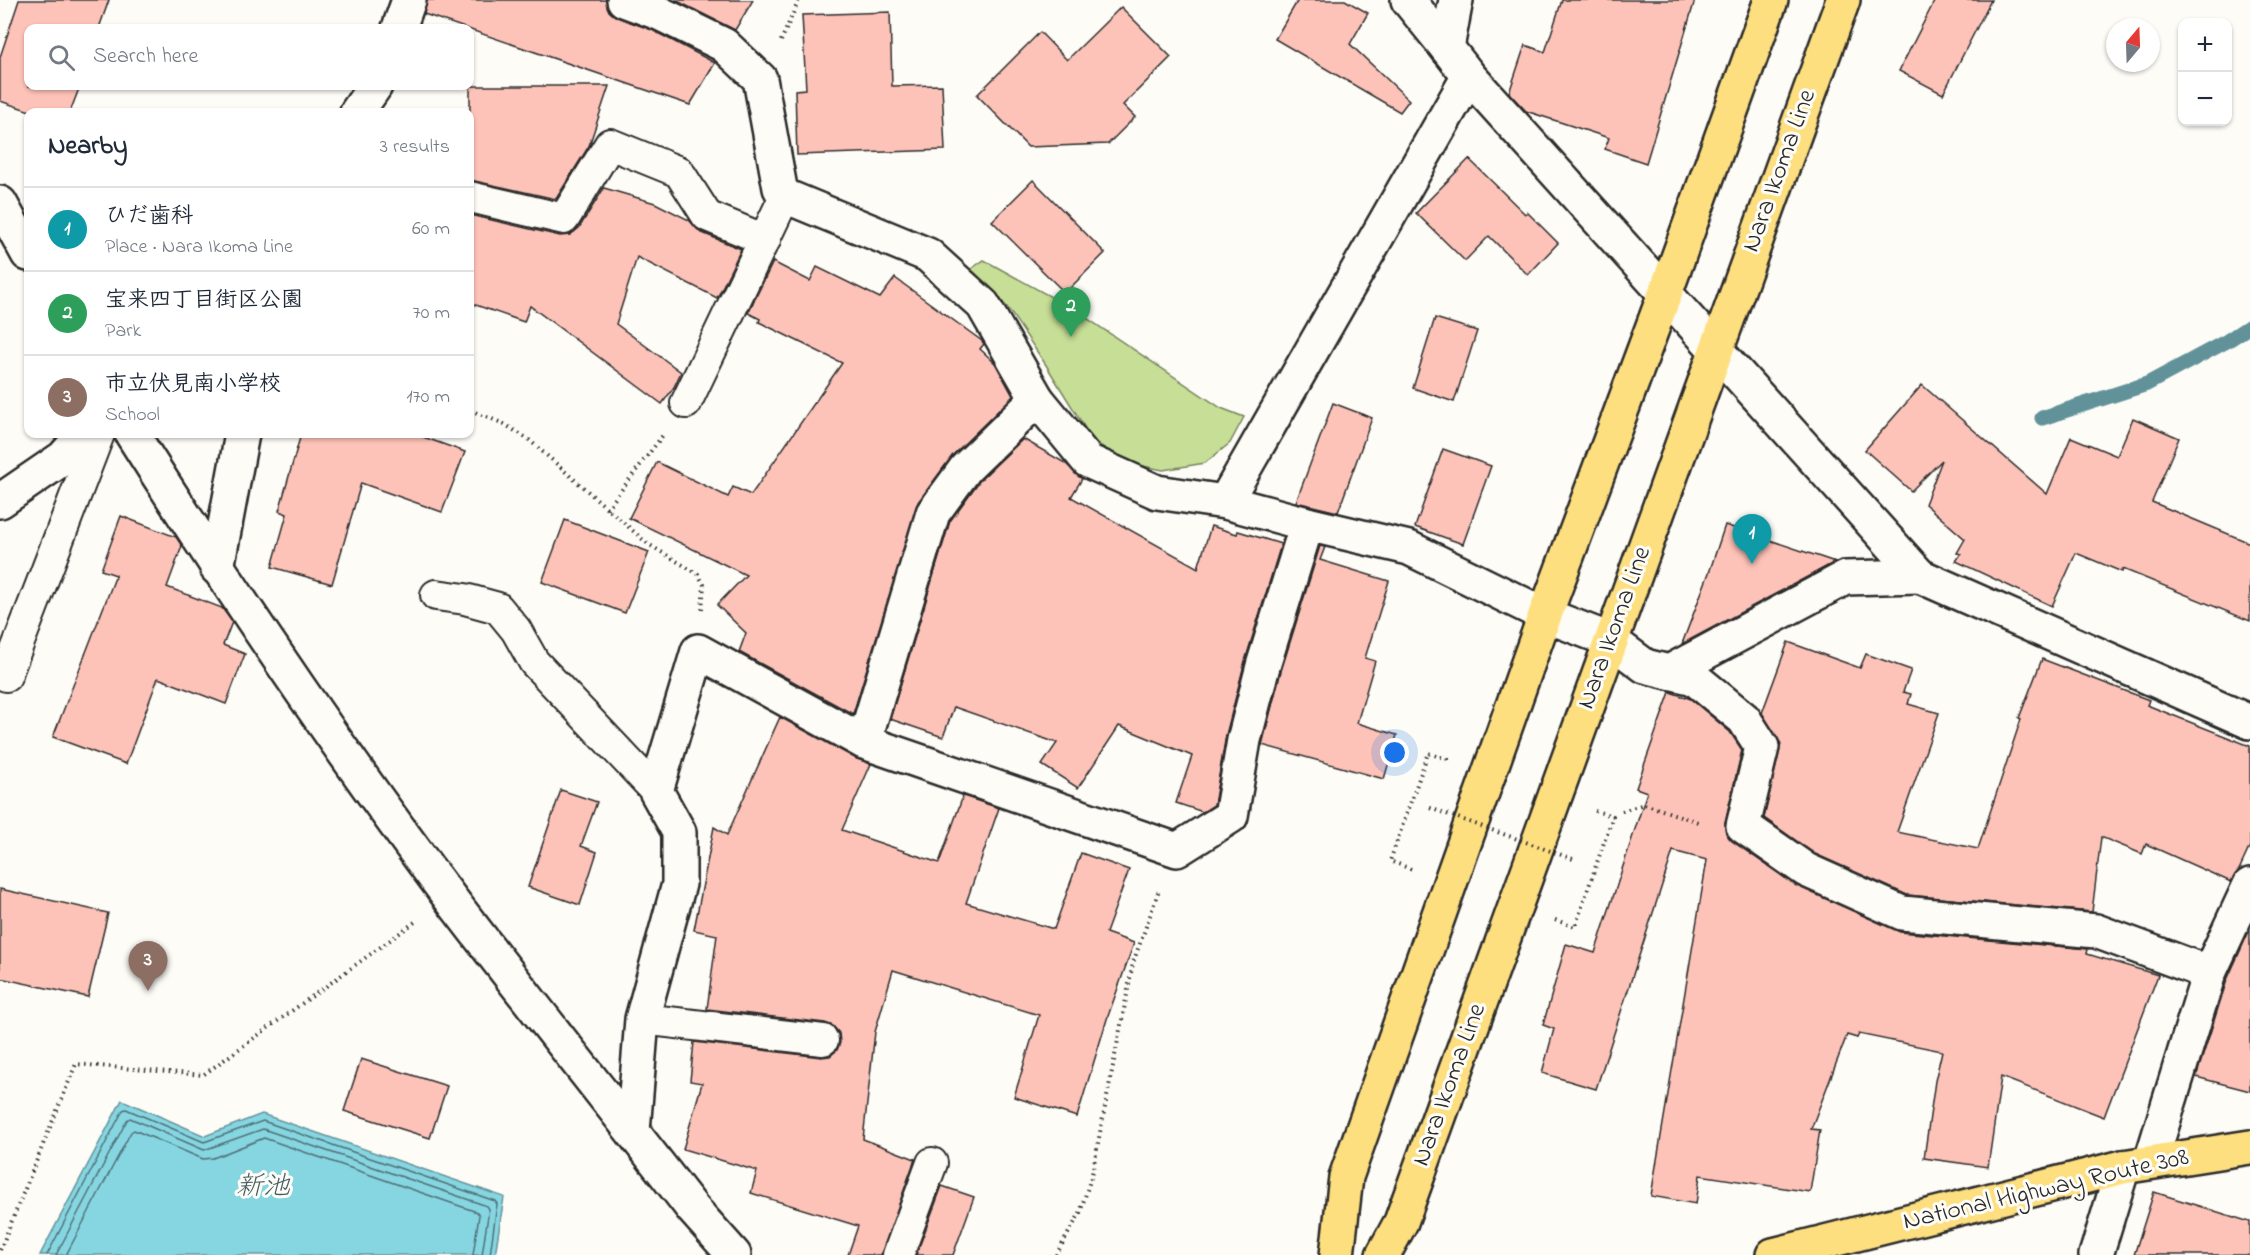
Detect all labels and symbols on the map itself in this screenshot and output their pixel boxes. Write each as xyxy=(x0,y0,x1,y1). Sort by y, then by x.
north arrow xyxy=(2106,18,2160,72)
street label: Nara Ikoma Line xyxy=(1733,84,1827,258)
pin: 2 xyxy=(1052,288,1090,337)
pin: 1 xyxy=(1732,514,1772,564)
street label: Nara Ikoma Line xyxy=(1568,541,1662,715)
your location xyxy=(1380,738,1409,767)
pin: 3 xyxy=(128,942,168,991)
street label: Nara Ikoma Line xyxy=(1403,998,1497,1172)
street label: National Highway Route 308 xyxy=(1899,1139,2193,1241)
water label: 新池 xyxy=(236,1168,291,1207)

